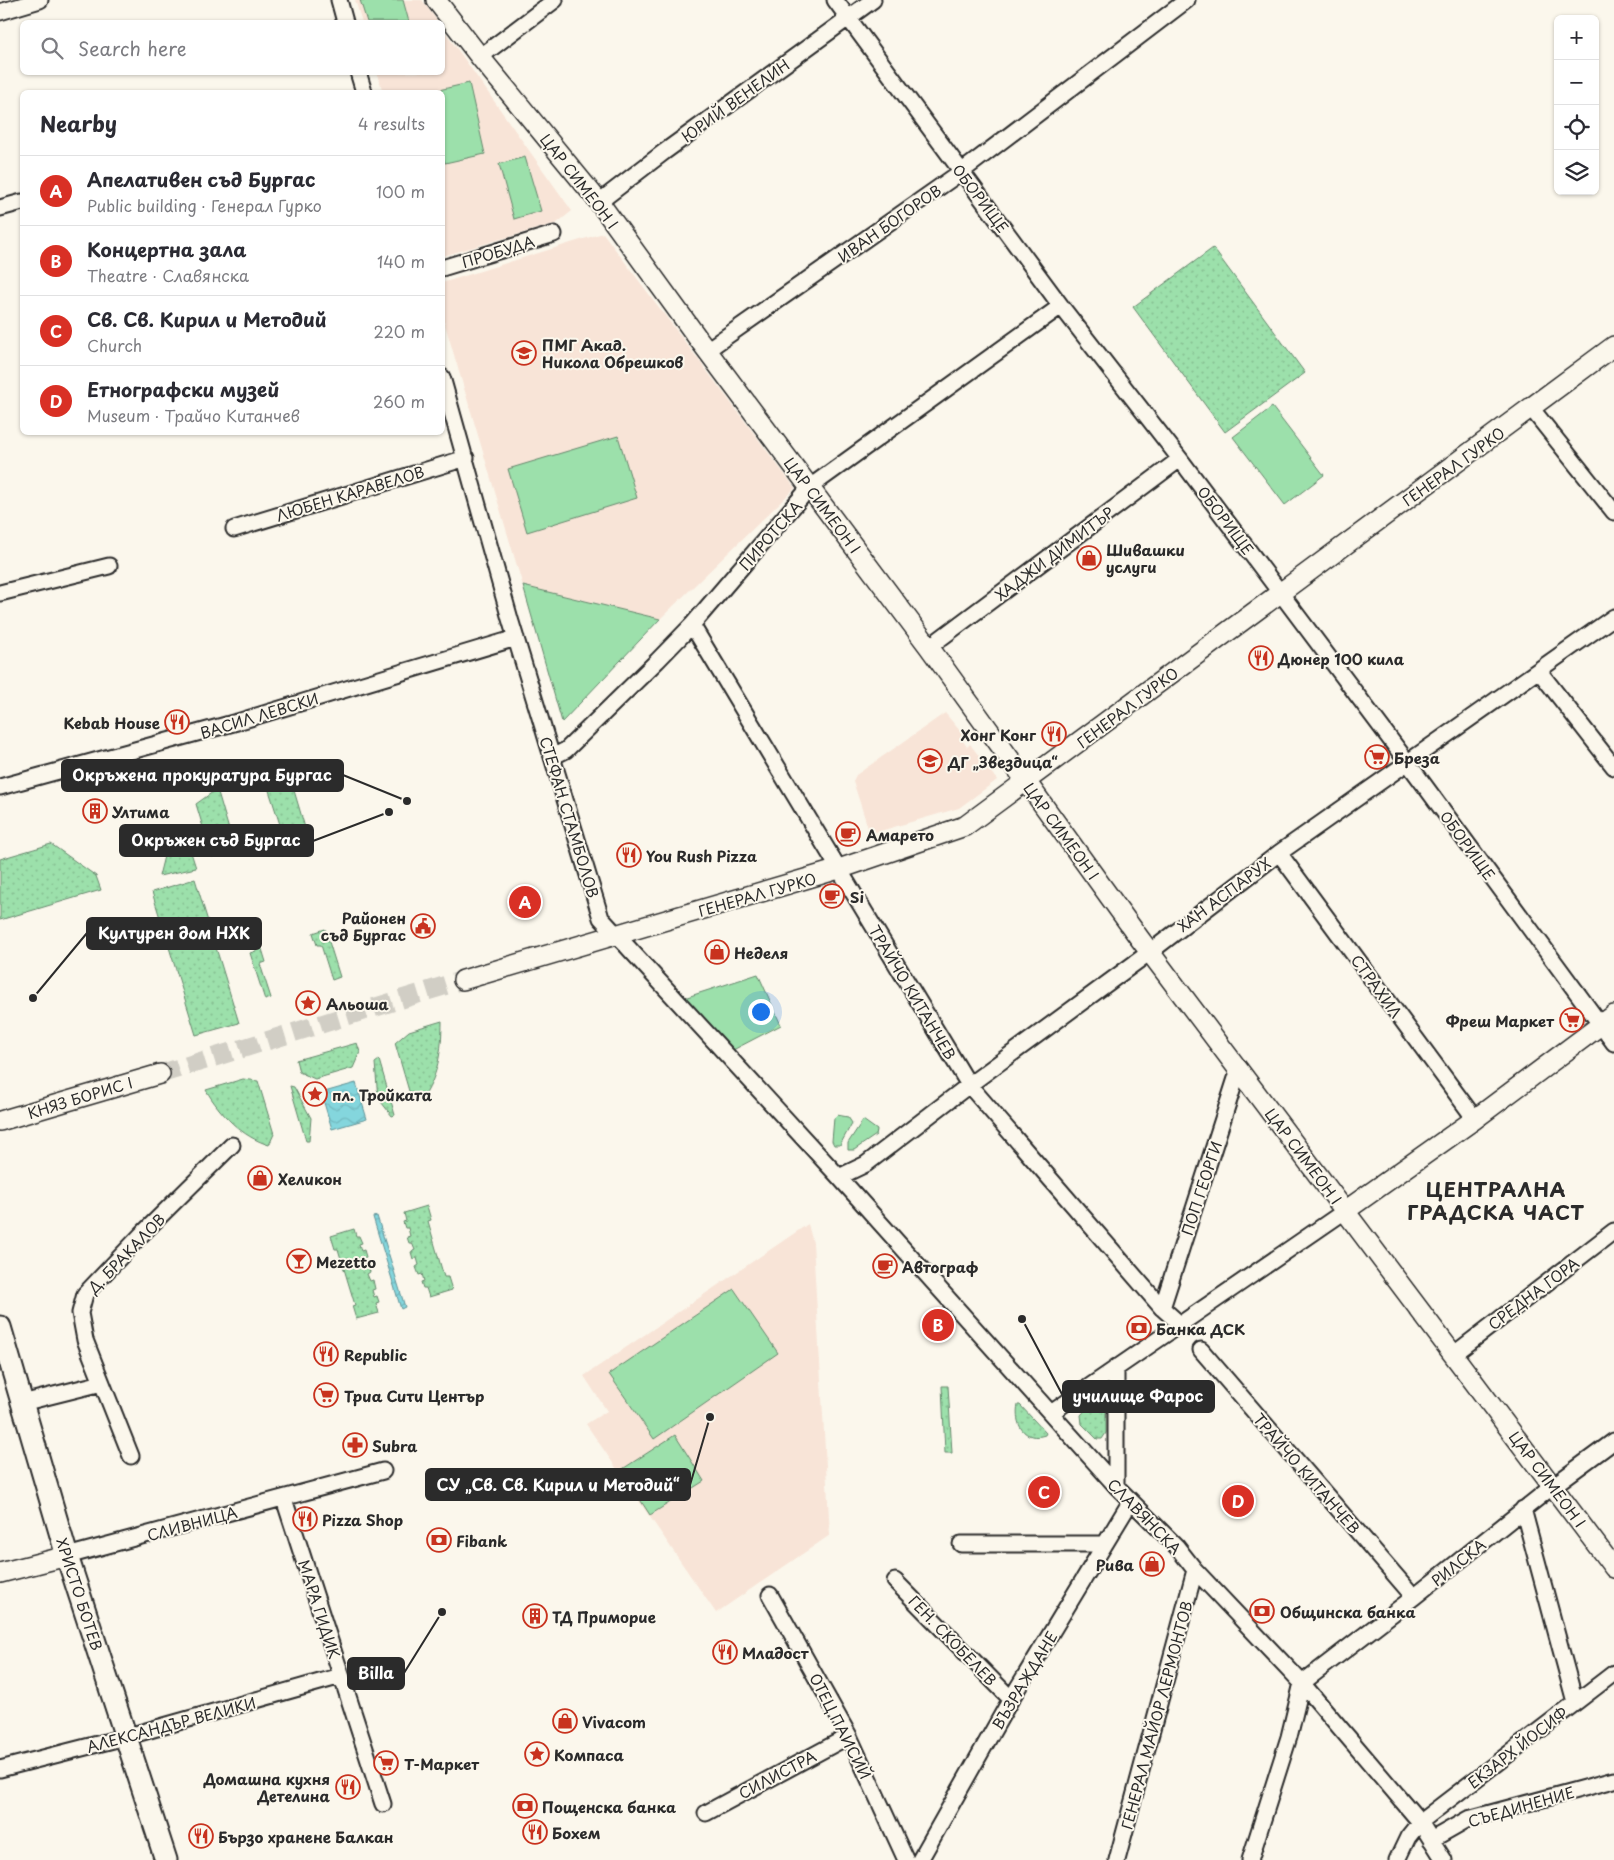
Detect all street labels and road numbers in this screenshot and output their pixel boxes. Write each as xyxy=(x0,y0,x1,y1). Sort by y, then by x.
street label: ЮРИЙ ВЕНЕЛИН xyxy=(676,53,794,147)
street label: ЦАР СИМЕОН I xyxy=(535,128,625,234)
street label: ОБОРИЩЕ xyxy=(947,159,1015,237)
street label: ИВАН БОГОРОВ xyxy=(832,178,946,267)
street label: ПРОБУДА xyxy=(459,229,537,273)
street label: ГЕНЕРАЛ ГУРКО xyxy=(1397,421,1509,511)
street label: ЦАР СИМЕОН I xyxy=(779,452,867,558)
street label: ЛЮБЕН КАРАВЕЛОВ xyxy=(273,459,427,527)
street label: ОБОРИЩЕ xyxy=(1192,481,1260,559)
street label: ПИРОТСКА xyxy=(733,495,807,575)
street label: ХАДЖИ ДИМИТЪР xyxy=(990,500,1118,606)
street label: ГЕНЕРАЛ ГУРКО xyxy=(1071,661,1183,753)
street label: ВАСИЛ ЛЕВСКИ xyxy=(197,686,321,744)
street label: СТЕФАН СТАМБОЛОВ xyxy=(535,734,605,900)
street label: ЦАР СИМЕОН I xyxy=(1019,778,1105,884)
street label: ОБОРИЩЕ xyxy=(1435,805,1501,885)
street label: ХАН АСПАРУХ xyxy=(1172,851,1276,937)
street label: ГЕНЕРАЛ ГУРКО xyxy=(695,866,819,922)
street label: ТРАЙЧО КИТАНЧЕВ xyxy=(864,921,962,1064)
street label: СТРАХИЛ xyxy=(1346,949,1408,1023)
street label: КНЯЗ БОРИС I xyxy=(25,1070,135,1124)
street label: ЦАР СИМЕОН I xyxy=(1260,1103,1348,1209)
street label: ПОП ГЕОРГИ xyxy=(1175,1138,1227,1238)
street label: Д. БРАКАЛОВ xyxy=(81,1208,170,1299)
street label: СРЕДНА ГОРА xyxy=(1483,1251,1583,1335)
street label: ТРАЙЧО КИТАНЧЕВ xyxy=(1248,1408,1366,1539)
street label: ЦАР СИМЕОН I xyxy=(1504,1426,1592,1532)
street label: СЛАВЯНСКА xyxy=(1103,1473,1187,1559)
street label: СЛИВНИЦА xyxy=(144,1500,240,1546)
street label: РИЛСКА xyxy=(1426,1533,1490,1591)
street label: ХРИСТО БОТЕВ xyxy=(51,1535,109,1653)
street label: МАРА ГИДИК xyxy=(293,1556,347,1662)
street label: ГЕН. СКОБЕЛЕВ xyxy=(904,1590,1002,1691)
street label: ГЕНЕРАЛ МАЙОР ЛЕРМОНТОВ xyxy=(1114,1598,1198,1832)
street label: ВЪЗРАЖДАНЕ xyxy=(986,1627,1062,1733)
street label: ОТЕЦ ПАИСИЙ xyxy=(804,1669,878,1783)
street label: АЛЕКСАНДЪР ВЕЛИКИ xyxy=(84,1690,258,1758)
street label: ЕКЗАРХ ЙОСИФ xyxy=(1462,1701,1572,1793)
street label: СИЛИСТРА xyxy=(734,1744,820,1804)
street label: СЪЕДИНЕНИЕ xyxy=(1465,1780,1577,1832)

